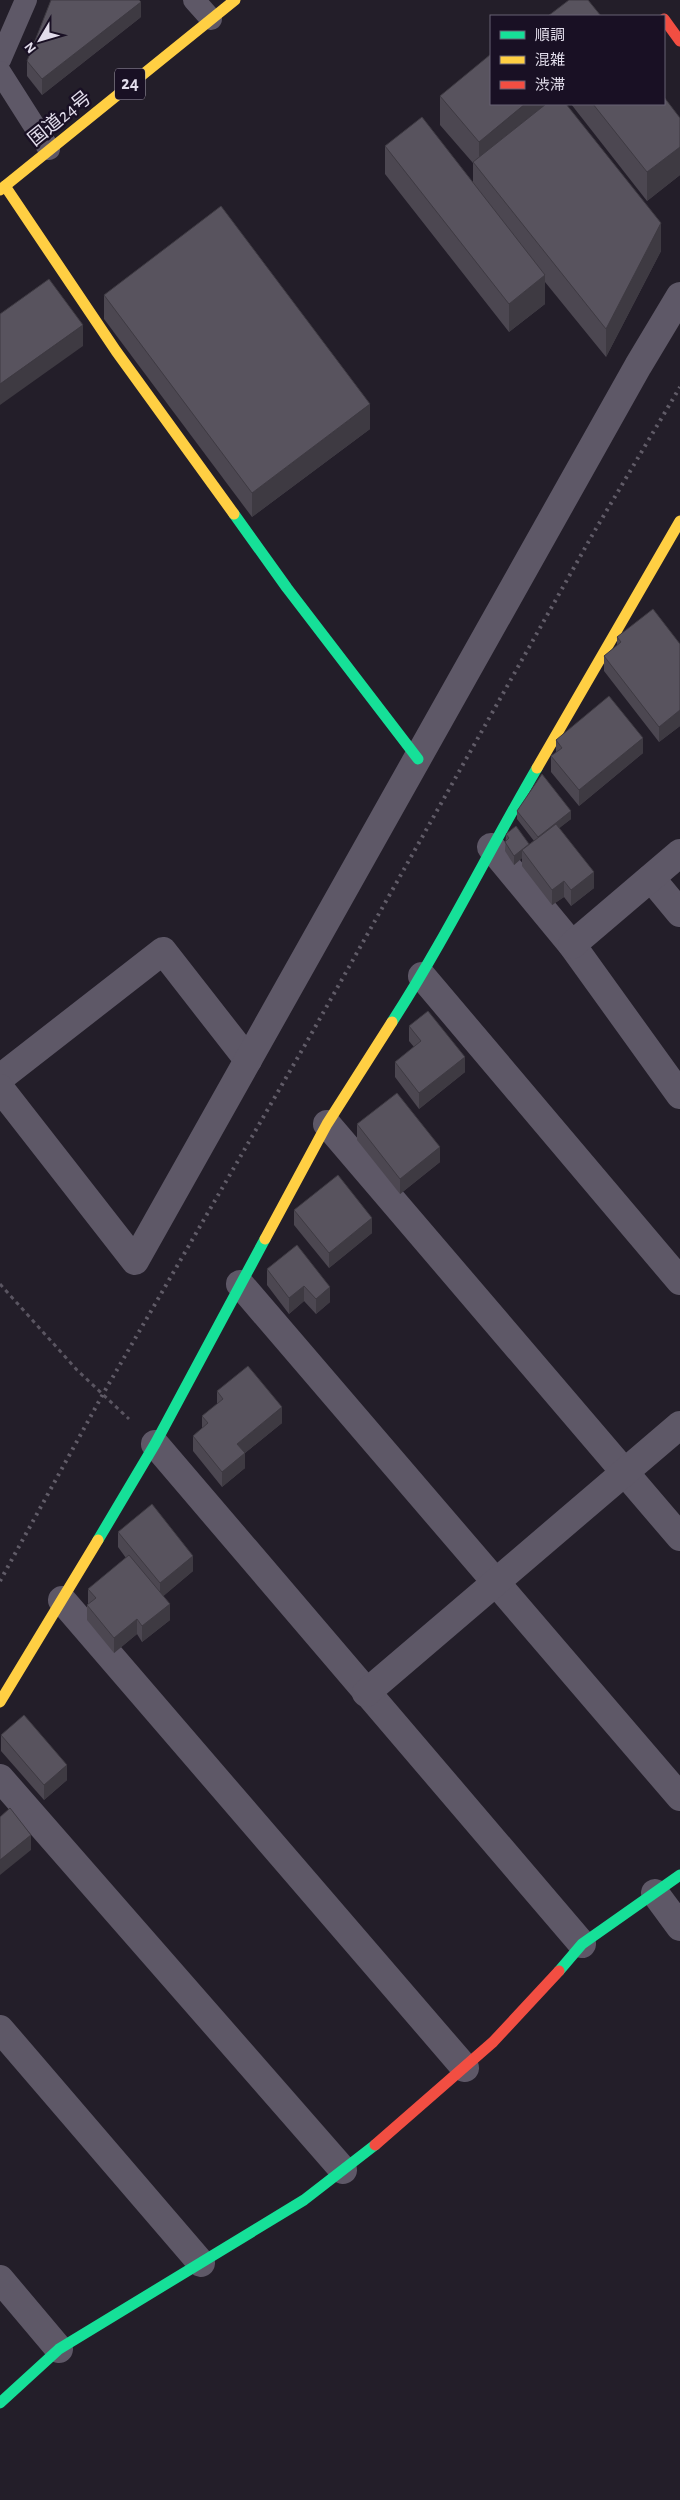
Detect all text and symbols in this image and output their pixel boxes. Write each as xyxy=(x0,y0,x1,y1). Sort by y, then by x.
north arrow xyxy=(15,15,65,65)
legend xyxy=(490,15,665,105)
text: 順調 xyxy=(535,28,565,43)
text: N xyxy=(22,39,39,56)
text: 混雑 xyxy=(535,52,565,68)
road number: 24 xyxy=(115,68,145,100)
text: 渋滞 xyxy=(535,77,565,93)
street label: 国道24号 xyxy=(24,87,95,150)

